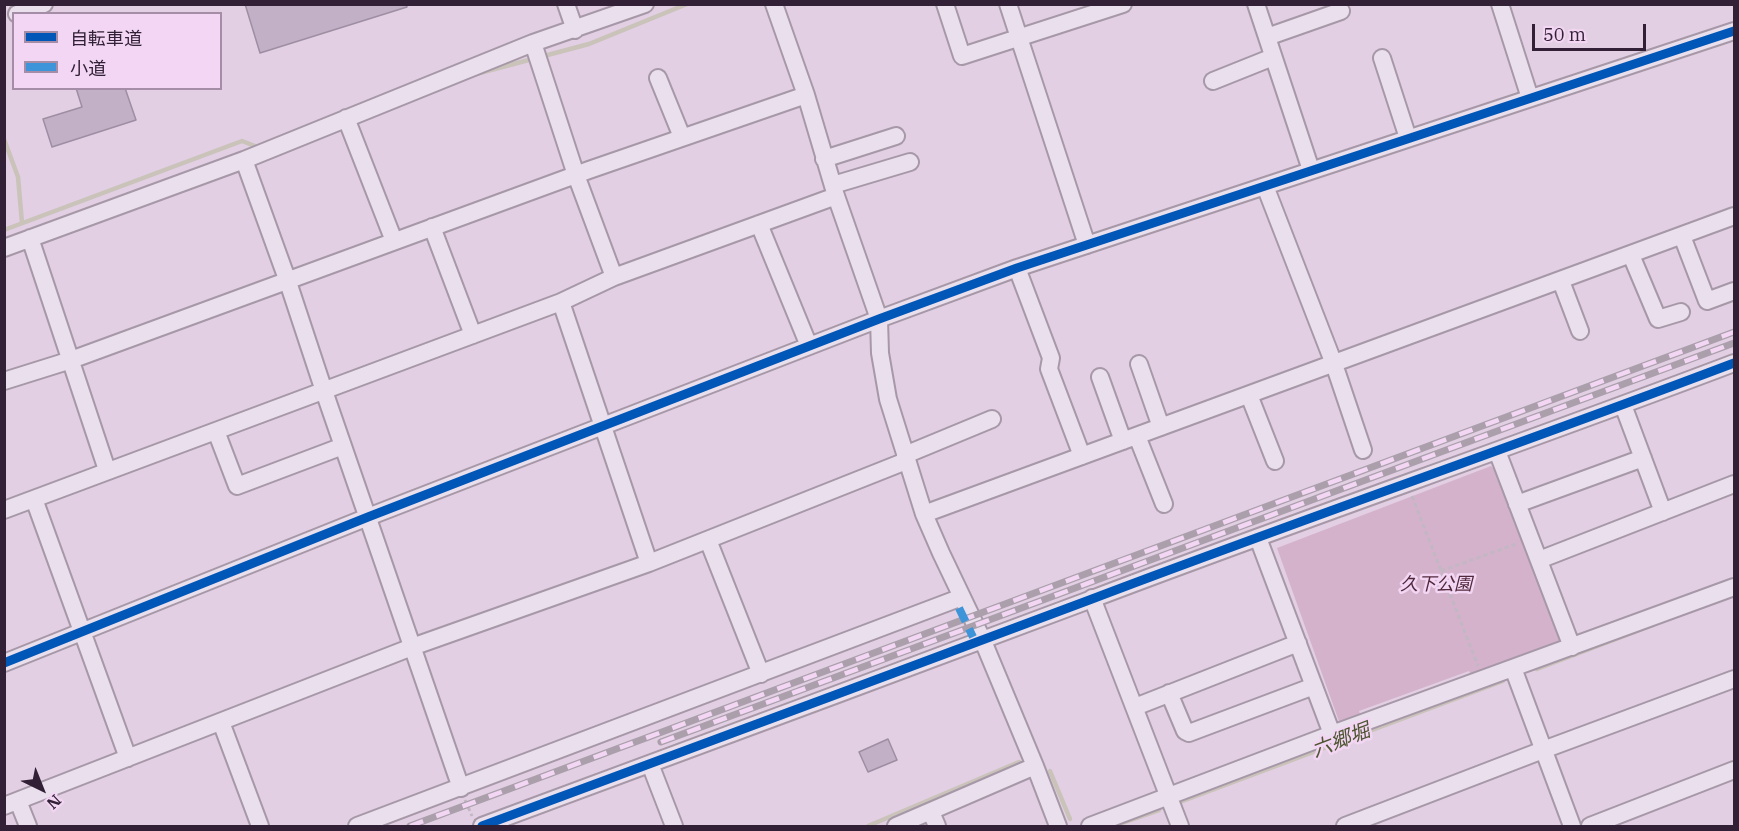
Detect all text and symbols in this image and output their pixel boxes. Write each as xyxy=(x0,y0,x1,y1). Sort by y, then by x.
legend xyxy=(12,12,222,90)
scale bar xyxy=(1535,12,1649,50)
text: 50 m xyxy=(1543,23,1586,46)
text: 自転車道 xyxy=(70,27,142,50)
text: 小道 xyxy=(70,57,106,80)
park label: 久下公園 xyxy=(1400,574,1472,596)
water label: 六郷堀 xyxy=(1309,719,1373,763)
north arrow xyxy=(12,759,72,819)
text: N xyxy=(43,791,66,814)

